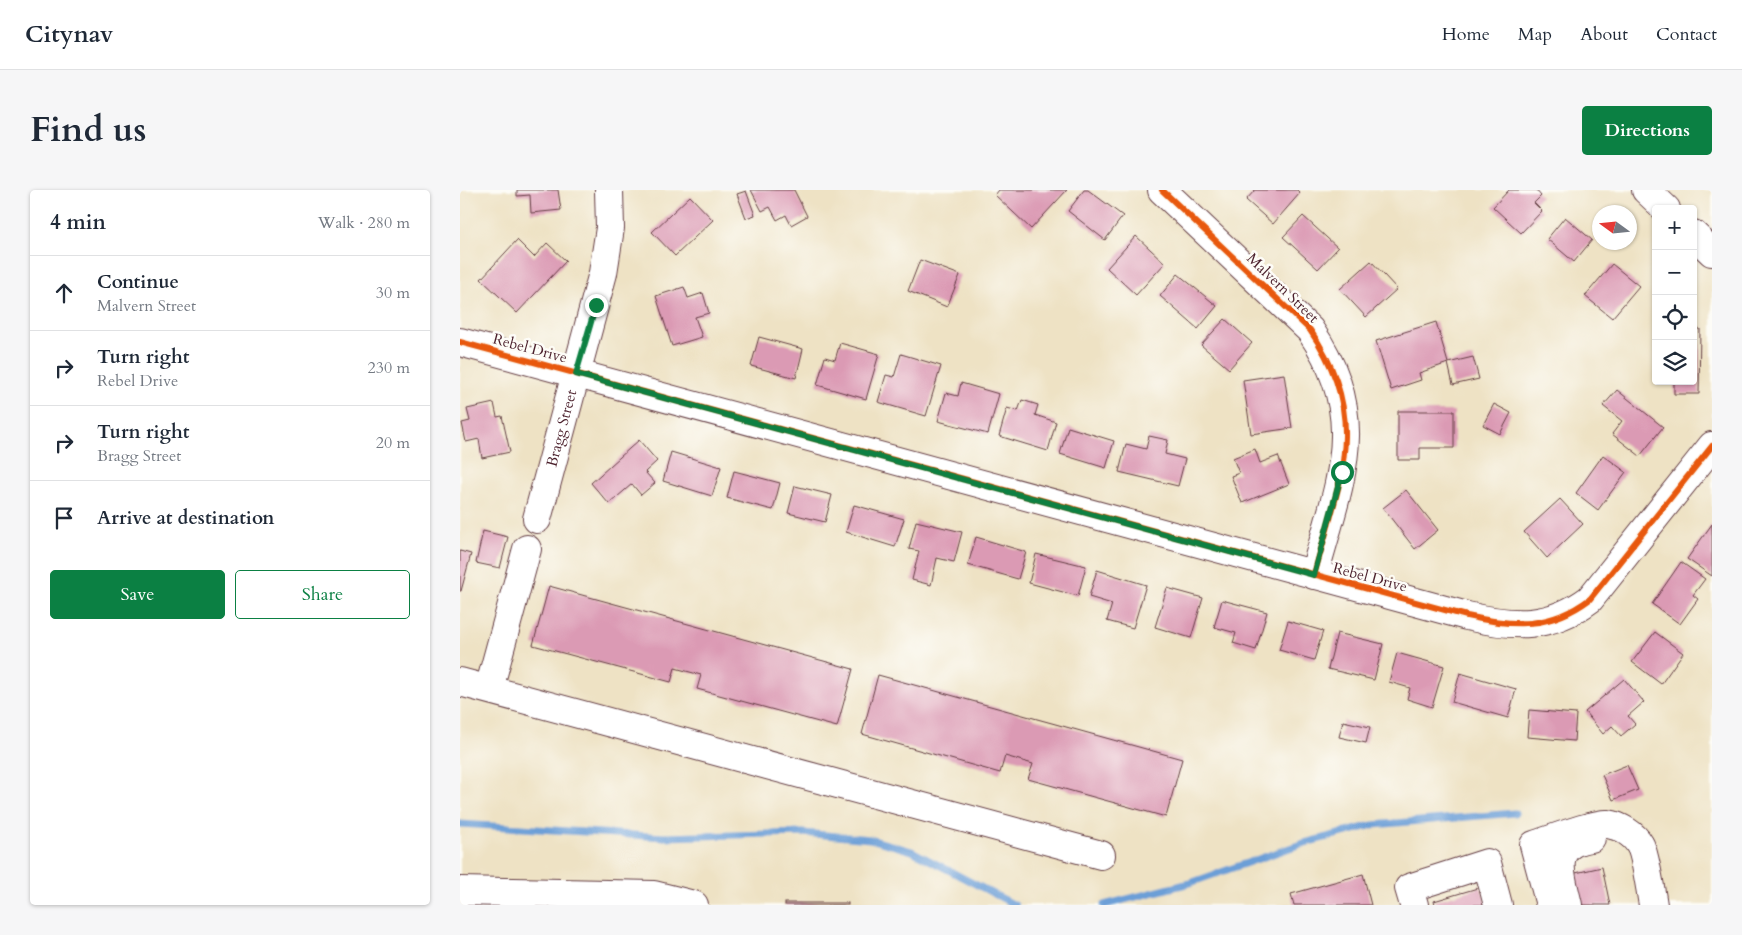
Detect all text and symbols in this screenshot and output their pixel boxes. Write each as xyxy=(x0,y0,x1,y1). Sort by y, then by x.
text: Citynav xyxy=(25,18,113,51)
text: Home xyxy=(1442,22,1490,47)
text: Map xyxy=(1518,22,1552,47)
text: About xyxy=(1580,22,1628,47)
text: Contact xyxy=(1656,22,1717,47)
text: Find us xyxy=(30,106,146,154)
button: Directions xyxy=(1582,106,1712,155)
north arrow xyxy=(1592,205,1637,250)
map controls xyxy=(1652,205,1697,385)
button: + xyxy=(1652,205,1697,250)
text: 4 min xyxy=(50,208,106,237)
text: Walk · 280 m xyxy=(318,212,410,234)
street label: Malvern Street xyxy=(1243,249,1324,328)
button: − xyxy=(1652,250,1697,295)
text: Continue xyxy=(97,269,179,295)
icon: ahead xyxy=(50,279,78,307)
text: 30 m xyxy=(376,282,410,304)
route end xyxy=(585,294,608,317)
text: Malvern Street xyxy=(97,295,196,317)
button: locate xyxy=(1652,295,1697,340)
street label: Rebel Drive xyxy=(491,328,570,368)
button: layers xyxy=(1652,340,1697,385)
text: Turn right xyxy=(97,344,189,370)
icon: right xyxy=(50,354,78,382)
text: 230 m xyxy=(368,357,410,379)
text: Rebel Drive xyxy=(97,370,178,392)
street label: Bragg Street xyxy=(541,387,581,469)
text: Turn right xyxy=(97,419,189,445)
icon: right xyxy=(50,429,78,457)
text: 20 m xyxy=(376,432,410,454)
text: Bragg Street xyxy=(97,445,181,467)
route start xyxy=(1331,461,1354,484)
icon: arrive xyxy=(50,504,78,532)
text: Arrive at destination xyxy=(97,505,274,531)
street label: Rebel Drive xyxy=(1331,557,1410,597)
button: Save xyxy=(50,570,225,619)
button: Share xyxy=(235,570,410,619)

